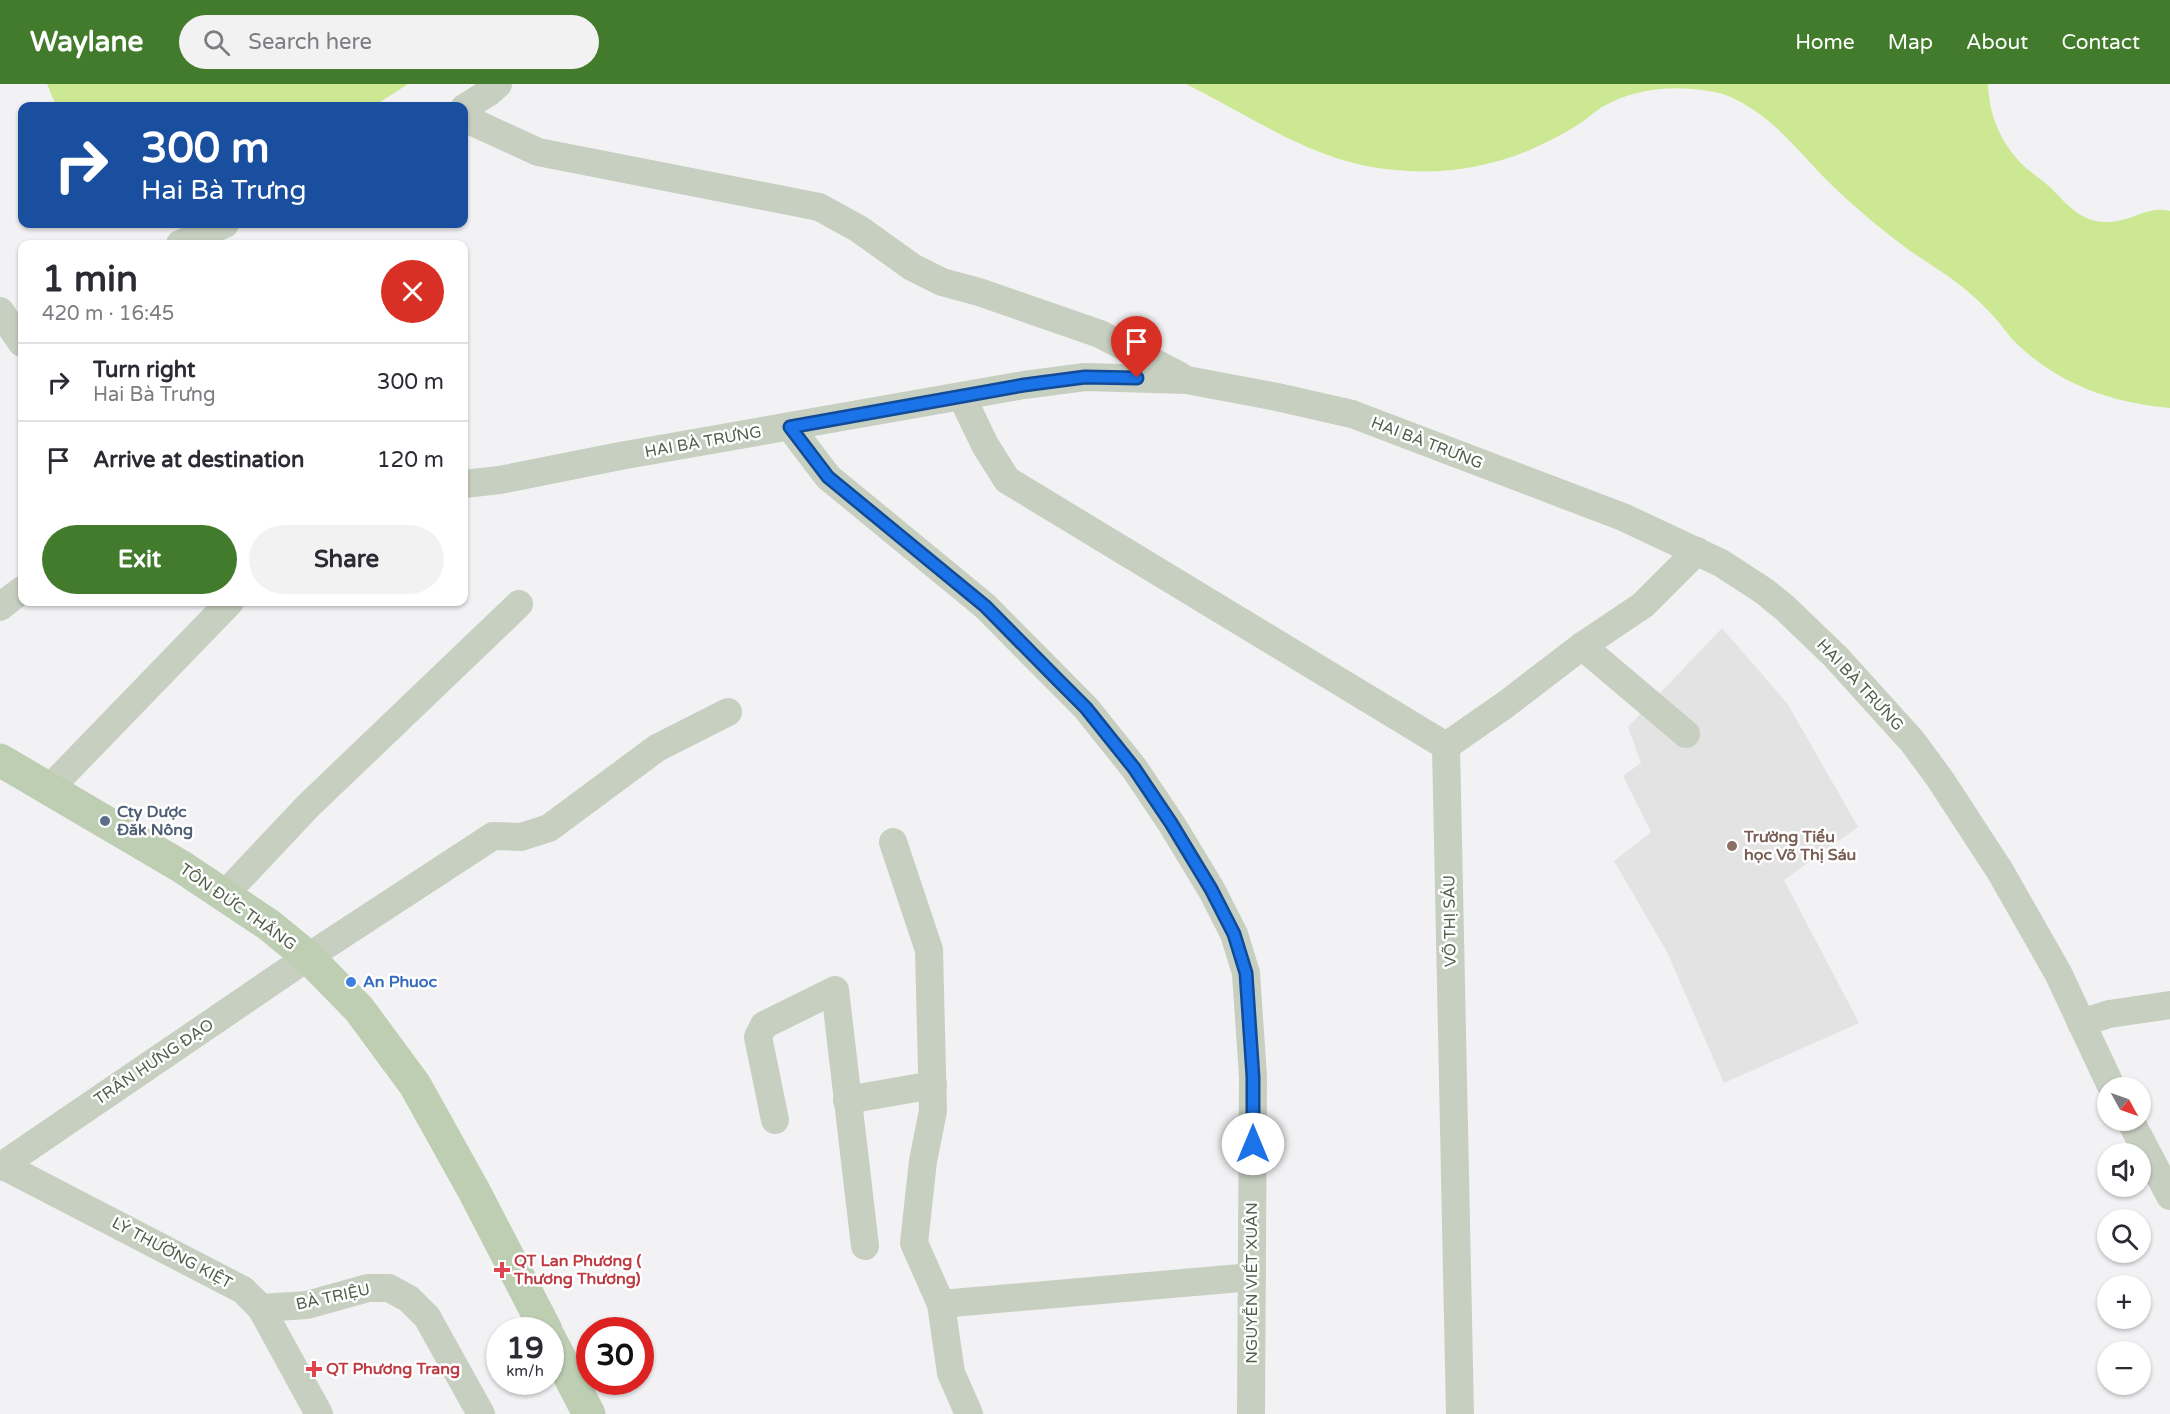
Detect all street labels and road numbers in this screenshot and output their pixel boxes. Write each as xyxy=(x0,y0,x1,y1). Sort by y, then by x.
street label: HAI BÀ TRƯNG xyxy=(1368,412,1486,474)
street label: HAI BÀ TRƯNG xyxy=(643,422,763,462)
street label: HAI BÀ TRƯNG xyxy=(1812,635,1908,735)
street label: TÔN ĐỨC THẮNG xyxy=(176,859,300,955)
street label: VÕ THỊ SÁU xyxy=(1439,875,1461,967)
street label: TRẦN HƯNG ĐẠO xyxy=(90,1015,218,1109)
street label: NGUYỄN VIẾT XUÂN xyxy=(1242,1202,1262,1364)
street label: LÝ THƯỜNG KIỆT xyxy=(108,1213,236,1293)
street label: BÀ TRIỆU xyxy=(294,1279,372,1315)

